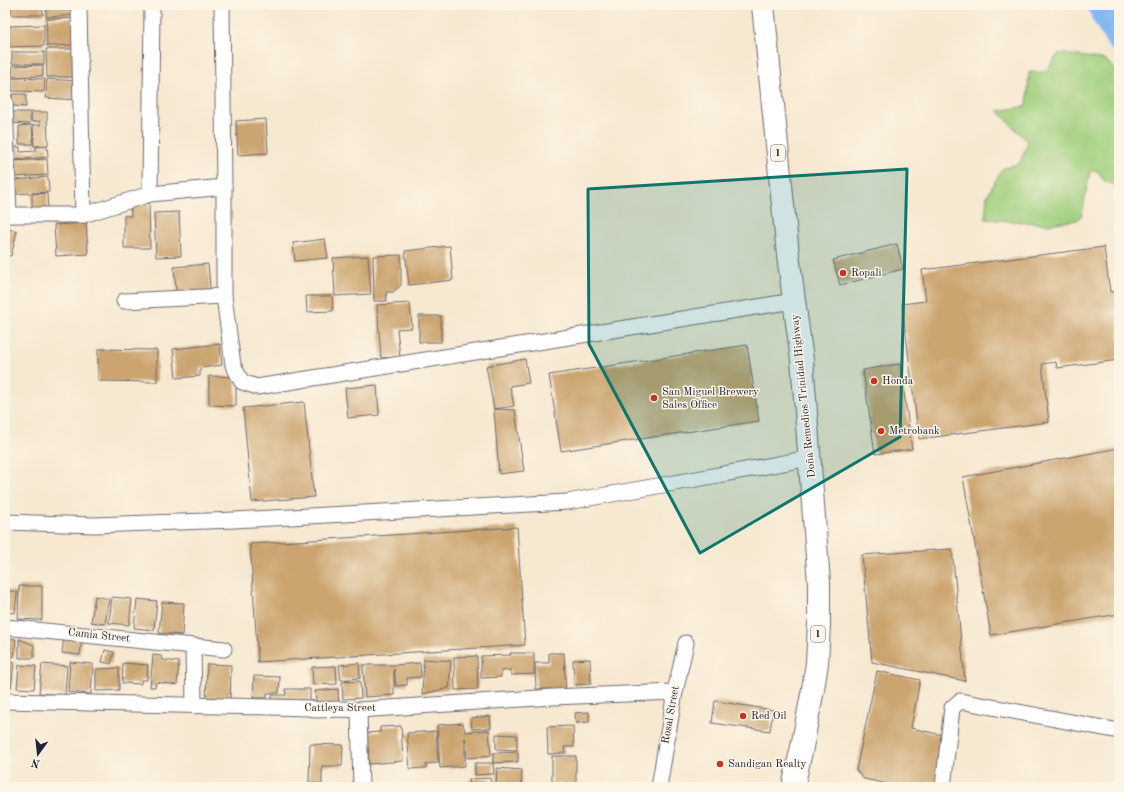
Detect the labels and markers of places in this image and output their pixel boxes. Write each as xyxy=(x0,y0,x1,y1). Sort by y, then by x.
marker: Ropali xyxy=(838,268,848,278)
place label: Ropali xyxy=(851,268,881,279)
marker: Honda xyxy=(869,376,879,386)
place label: Honda xyxy=(882,376,914,387)
place label: San Miguel Brewery Sales Office xyxy=(662,387,759,411)
marker: San Miguel Brewery Sales Office xyxy=(649,393,659,403)
marker: Metrobank xyxy=(876,426,886,436)
place label: Metrobank xyxy=(889,426,940,437)
marker: Red Oil xyxy=(738,711,748,721)
place label: Red Oil xyxy=(751,711,786,722)
marker: Sandigan Realty xyxy=(715,759,725,769)
place label: Sandigan Realty xyxy=(728,759,806,770)

